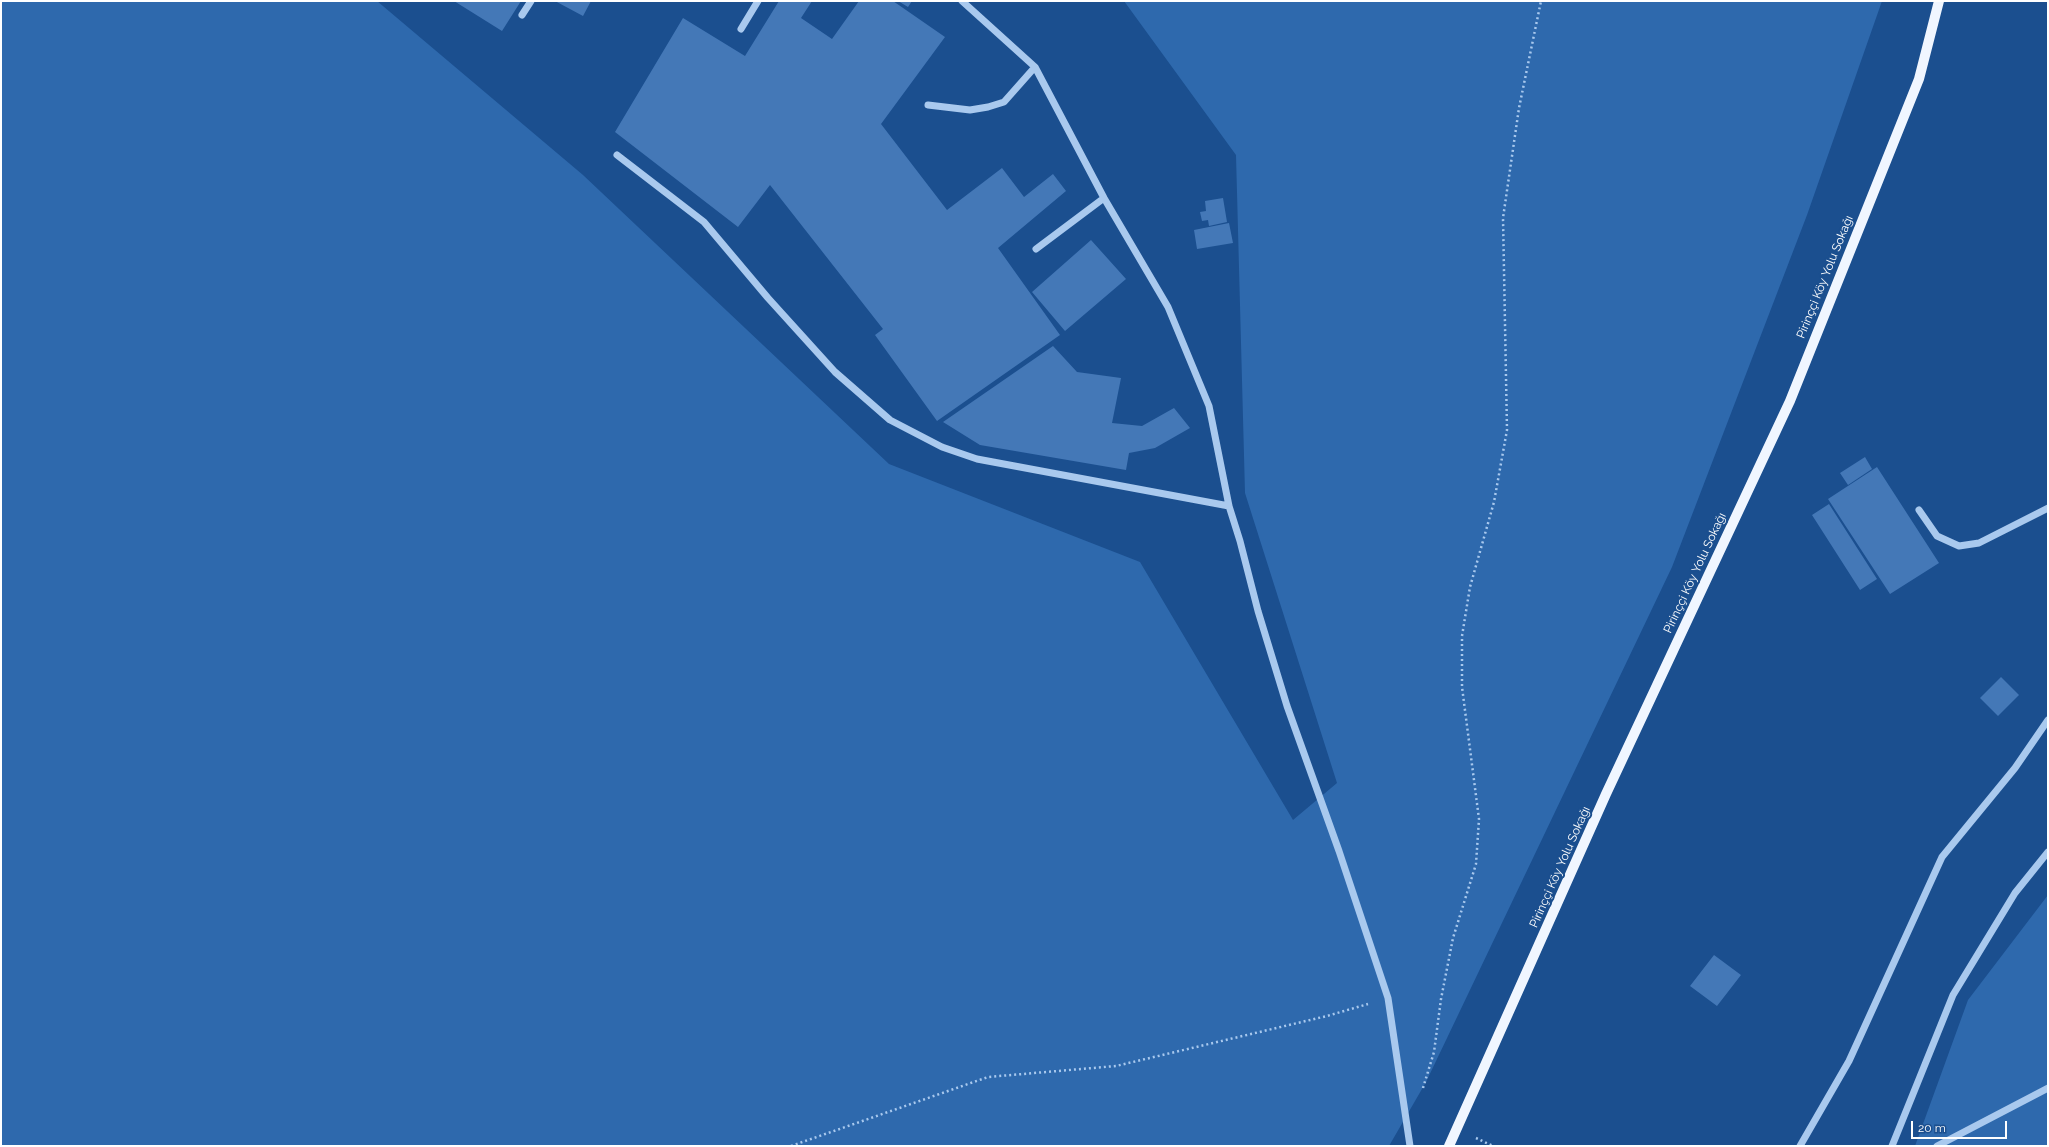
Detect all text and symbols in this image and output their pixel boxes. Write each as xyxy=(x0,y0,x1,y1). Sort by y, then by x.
street label: Pirinççi Köy Yolu Sokağı xyxy=(1794,213,1856,341)
street label: Pirinççi Köy Yolu Sokağı xyxy=(1661,511,1729,635)
street label: Pirinççi Köy Yolu Sokağı xyxy=(1527,804,1593,930)
scale bar xyxy=(1913,1113,2009,1139)
text: 20 m xyxy=(1918,1121,1946,1135)

